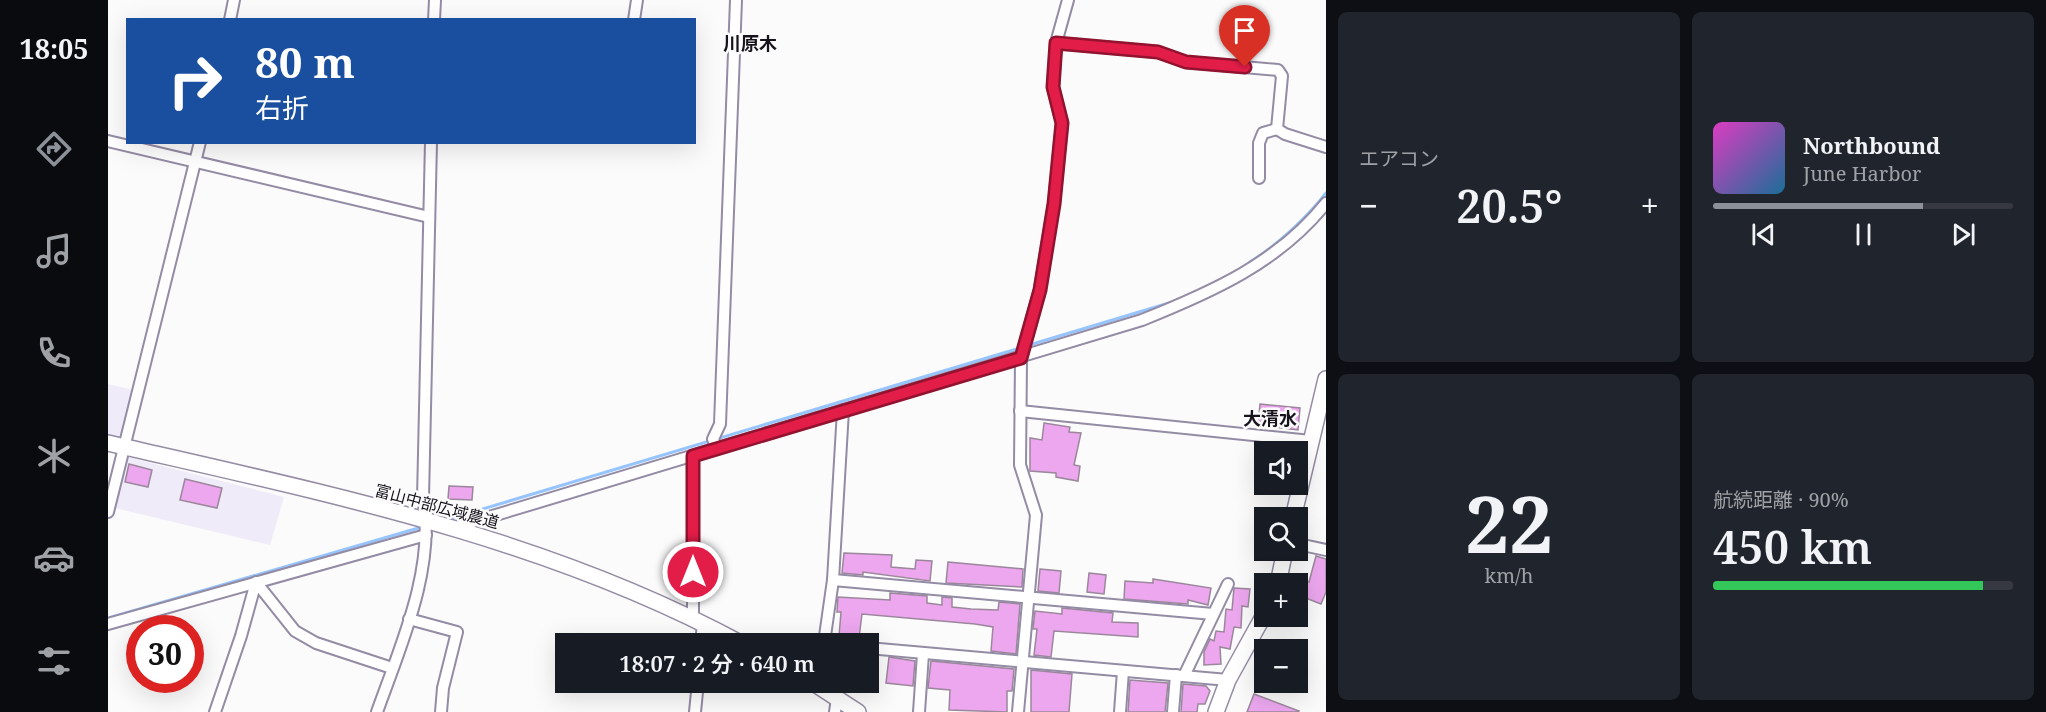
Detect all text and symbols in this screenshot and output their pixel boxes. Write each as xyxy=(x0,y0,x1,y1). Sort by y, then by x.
pin xyxy=(1219,5,1270,67)
icon: arrive xyxy=(1228,14,1261,47)
text: 18:05 xyxy=(19,30,89,67)
district label: 川原木 xyxy=(723,31,777,55)
text: 80 m xyxy=(255,33,355,90)
icon: right xyxy=(156,42,234,120)
text: 右折 xyxy=(255,89,309,126)
icon: directions xyxy=(33,128,75,170)
text: Northbound xyxy=(1803,130,1940,160)
text: エアコン xyxy=(1359,145,1439,172)
text: June Harbor xyxy=(1803,160,1921,187)
text: 20.5° xyxy=(1456,175,1563,236)
text: − xyxy=(1359,183,1378,228)
text: + xyxy=(1641,183,1659,228)
icon: previous xyxy=(1747,218,1780,251)
icon: pause xyxy=(1847,218,1880,251)
icon: next xyxy=(1947,218,1980,251)
icon: music xyxy=(33,230,75,272)
icon: phone xyxy=(33,332,75,374)
district label: 大清水 xyxy=(1243,406,1297,430)
icon: climate xyxy=(33,435,75,477)
map controls xyxy=(1254,441,1308,693)
button: sound xyxy=(1254,441,1308,495)
text: 22 xyxy=(1465,470,1553,576)
street label: 富山中部広域農道 xyxy=(372,479,502,533)
text: 航続距離 · 90% xyxy=(1713,486,1849,513)
button: search xyxy=(1254,507,1308,561)
text: 450 km xyxy=(1713,516,1872,577)
icon: car xyxy=(33,537,75,579)
position arrow xyxy=(661,540,725,604)
text: km/h xyxy=(1484,562,1534,589)
button: + xyxy=(1254,573,1308,627)
speed limit sign: 30 xyxy=(126,615,204,693)
button: − xyxy=(1254,639,1308,693)
icon: filters xyxy=(33,640,75,682)
text: 18:07 · 2 分 · 640 m xyxy=(619,648,815,678)

